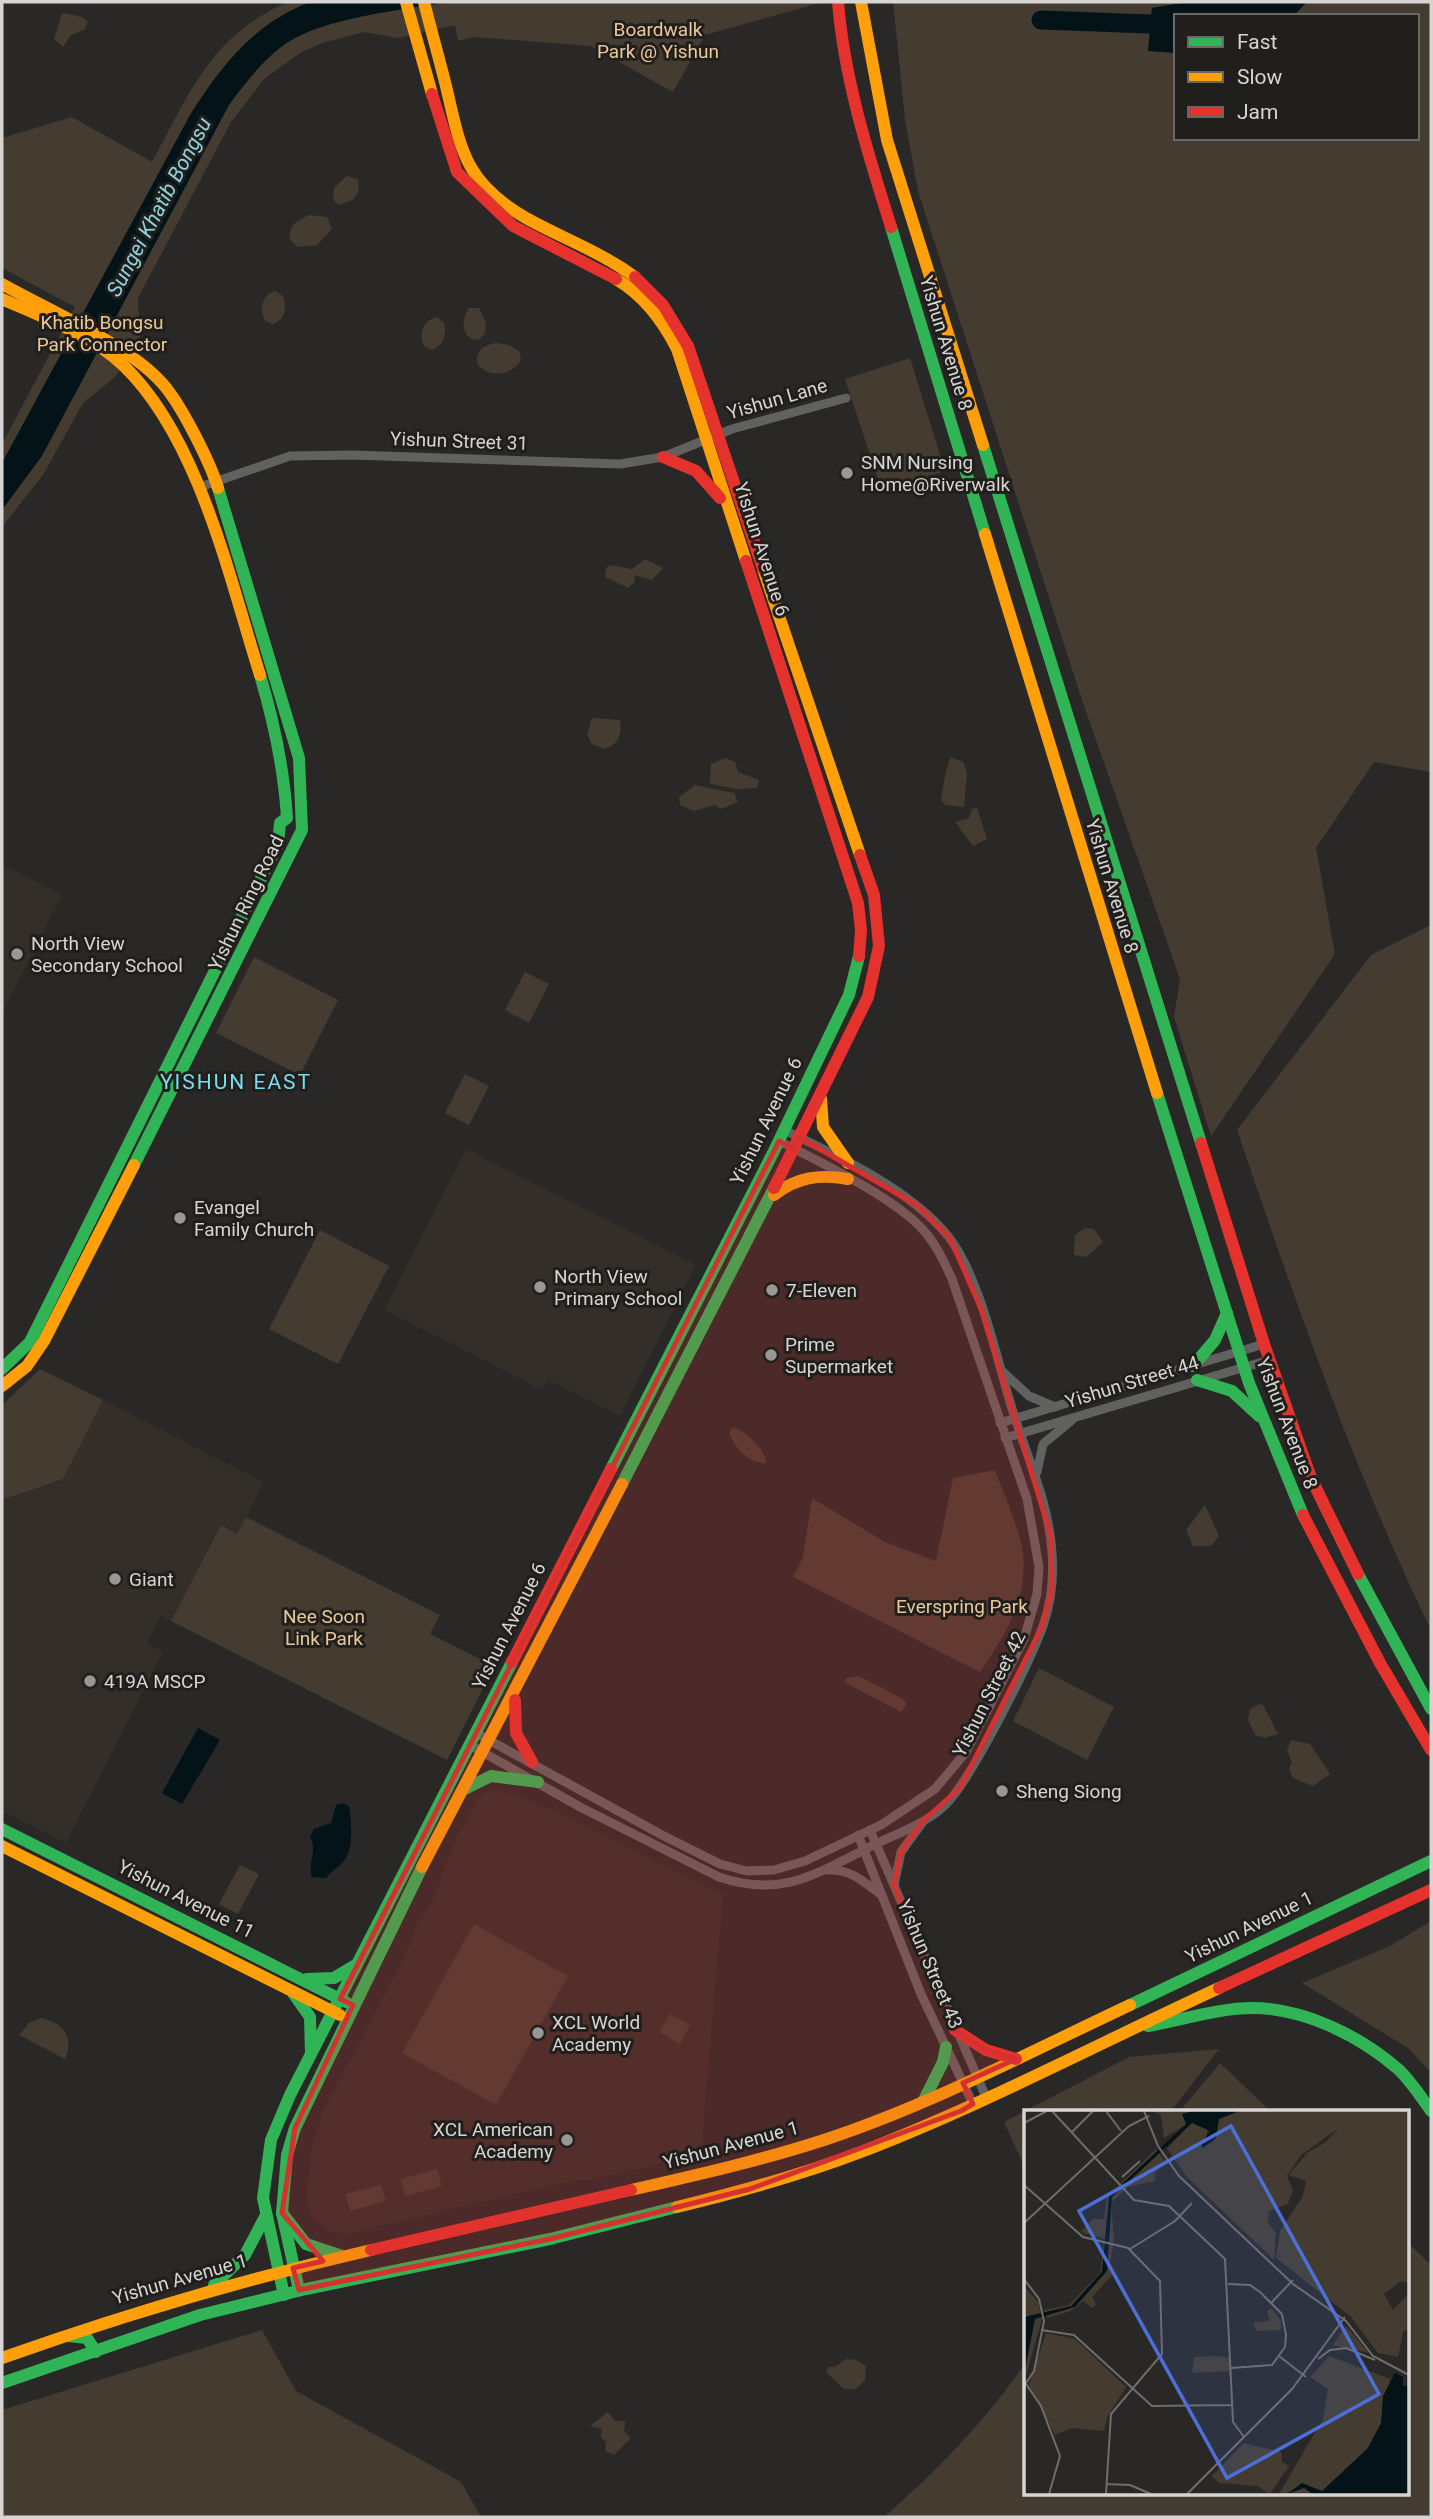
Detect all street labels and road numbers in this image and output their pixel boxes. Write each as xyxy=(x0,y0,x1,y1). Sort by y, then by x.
street label: Yishun Avenue 8 xyxy=(915,273,977,413)
street label: Yishun Lane xyxy=(724,374,830,424)
street label: Yishun Street 31 xyxy=(390,427,528,455)
street label: Yishun Avenue 6 xyxy=(730,479,794,619)
street label: Yishun Avenue 8 xyxy=(1081,816,1143,956)
street label: Yishun Ring Road xyxy=(203,832,289,974)
street label: Yishun Avenue 6 xyxy=(725,1053,807,1189)
street label: Yishun Street 44 xyxy=(1063,1351,1202,1413)
street label: Yishun Avenue 8 xyxy=(1251,1354,1323,1492)
street label: Yishun Avenue 6 xyxy=(467,1559,551,1693)
street label: Yishun Street 42 xyxy=(947,1627,1031,1761)
street label: Yishun Avenue 11 xyxy=(114,1855,258,1943)
street label: Yishun Avenue 1 xyxy=(1181,1886,1317,1968)
street label: Yishun Street 43 xyxy=(892,1896,968,2032)
street label: Yishun Avenue 1 xyxy=(661,2116,801,2174)
street label: Yishun Avenue 1 xyxy=(110,2249,250,2309)

